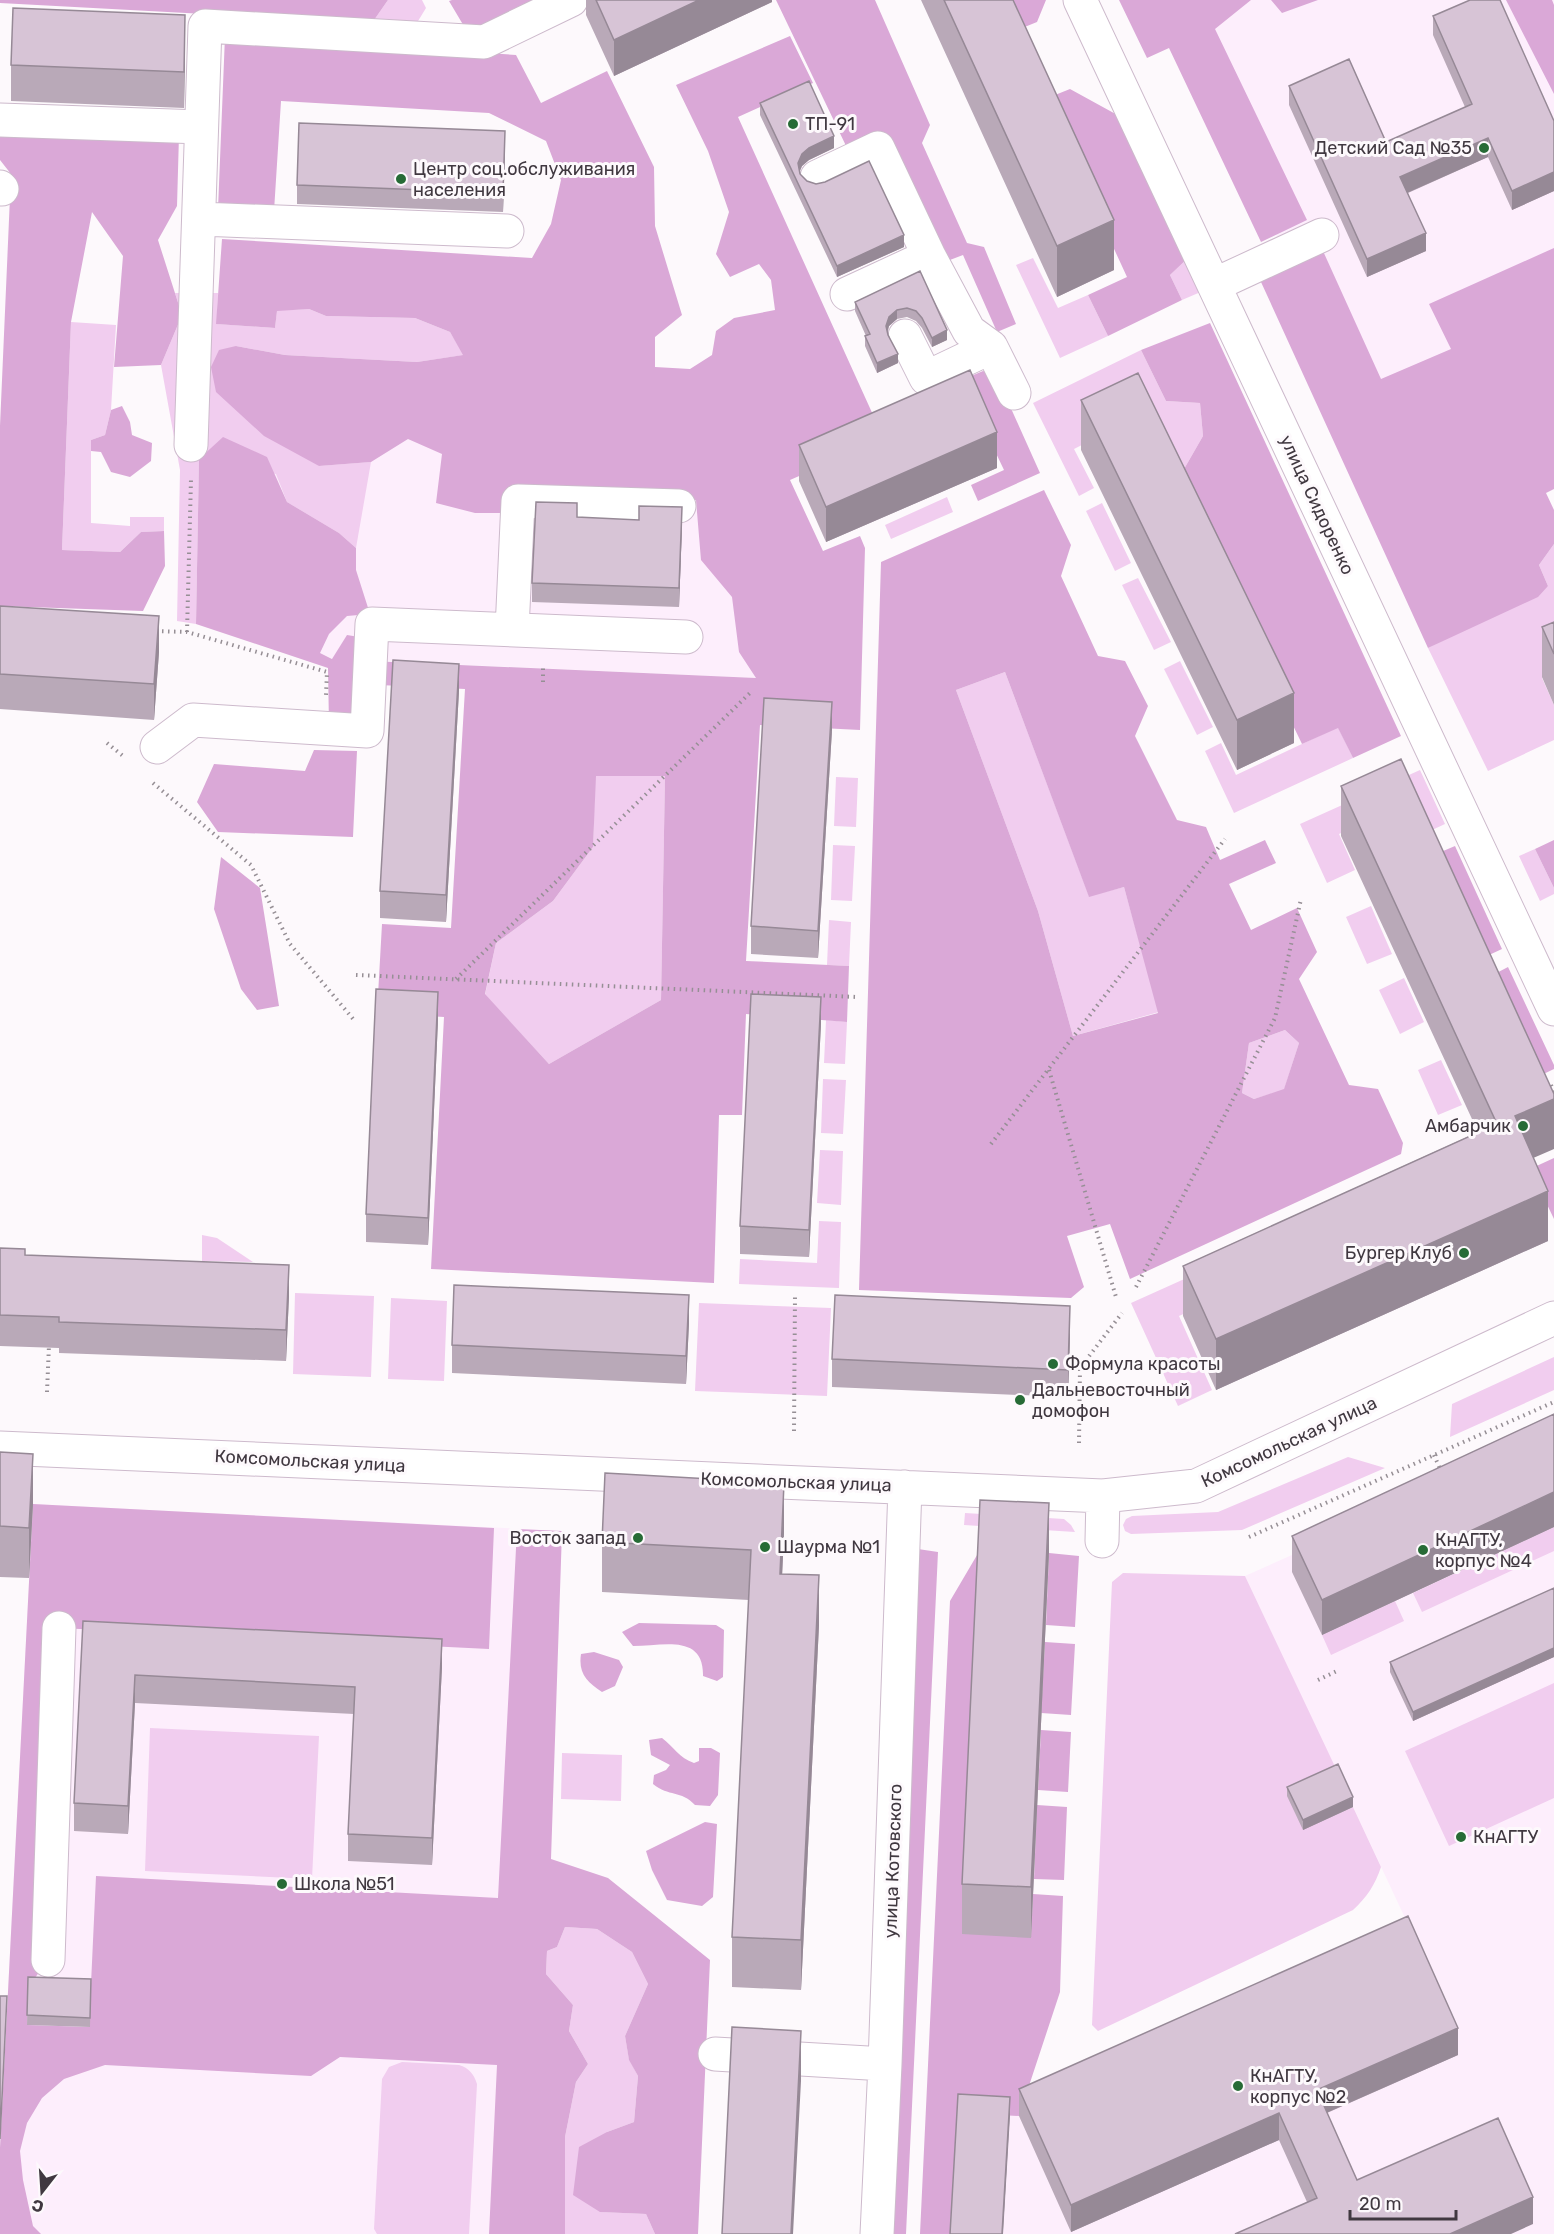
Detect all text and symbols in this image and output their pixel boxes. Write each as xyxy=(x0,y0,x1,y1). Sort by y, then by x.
place label: ТП-91 xyxy=(805,113,855,135)
marker: ТП-91 xyxy=(786,117,800,131)
place label: Детский Сад №35 xyxy=(1315,137,1472,159)
marker: Детский Сад №35 xyxy=(1477,141,1491,155)
place label: Центр соц.обслуживания населения xyxy=(413,158,635,201)
marker: Центр соц.обслуживания населения xyxy=(394,172,408,186)
street label: улица Сидоренко xyxy=(1275,432,1359,578)
place label: Амбарчик xyxy=(1425,1115,1511,1137)
marker: Амбарчик xyxy=(1516,1119,1530,1133)
place label: Бургер Клуб xyxy=(1345,1242,1452,1264)
marker: Бургер Клуб xyxy=(1457,1246,1471,1260)
place label: Формула красоты xyxy=(1065,1353,1220,1375)
marker: Формула красоты xyxy=(1046,1357,1060,1371)
place label: Дальневосточный домофон xyxy=(1032,1379,1190,1422)
street label: Комсомольская улица xyxy=(1198,1392,1380,1492)
marker: Дальневосточный домофон xyxy=(1013,1393,1027,1407)
street label: Комсомольская улица xyxy=(214,1445,406,1477)
street label: Комсомольская улица xyxy=(700,1468,892,1496)
place label: Восток запад xyxy=(510,1527,626,1549)
place label: КнАГТУ, корпус №4 xyxy=(1435,1529,1532,1572)
marker: Восток запад xyxy=(631,1531,645,1545)
place label: Шаурма №1 xyxy=(777,1536,880,1558)
marker: Шаурма №1 xyxy=(758,1540,772,1554)
marker: КнАГТУ, корпус №4 xyxy=(1416,1543,1430,1557)
street label: улица Котовского xyxy=(879,1783,907,1939)
place label: КнАГТУ xyxy=(1473,1826,1538,1848)
marker: КнАГТУ xyxy=(1454,1830,1468,1844)
place label: Школа №51 xyxy=(294,1873,394,1895)
marker: Школа №51 xyxy=(275,1877,289,1891)
place label: КнАГТУ, корпус №2 xyxy=(1250,2065,1346,2108)
marker: КнАГТУ, корпус №2 xyxy=(1231,2079,1245,2093)
north arrow xyxy=(12,2162,72,2222)
scale bar xyxy=(1350,2183,1456,2221)
text: 20 m xyxy=(1359,2193,1401,2215)
text: С xyxy=(30,2195,46,2217)

